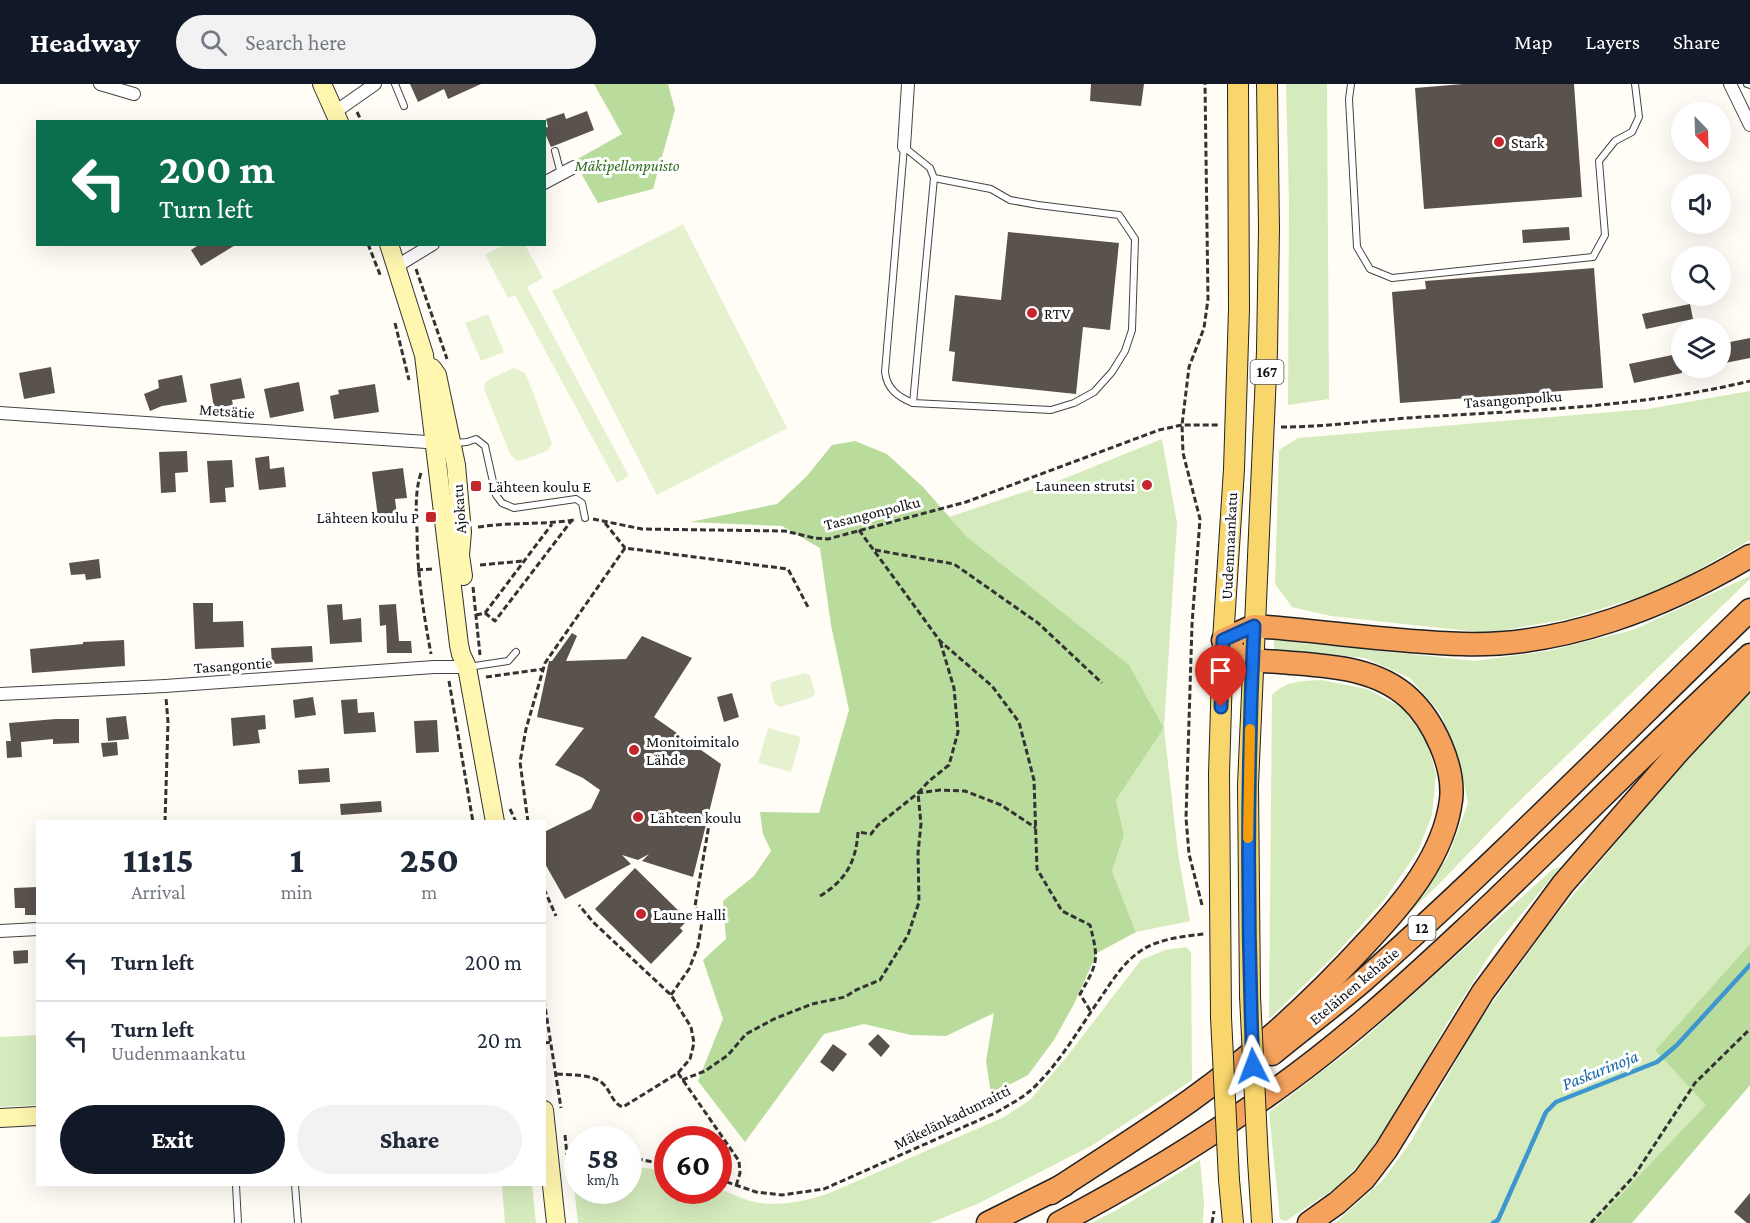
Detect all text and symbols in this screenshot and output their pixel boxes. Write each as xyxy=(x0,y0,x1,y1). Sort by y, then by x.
search box xyxy=(176,15,596,69)
icon: search xyxy=(197,26,230,59)
text: Headway xyxy=(30,27,140,58)
text: Search here xyxy=(245,30,346,55)
text: Map xyxy=(1514,30,1553,54)
text: Layers xyxy=(1586,30,1640,54)
text: Share xyxy=(1673,30,1720,54)
north arrow xyxy=(1671,102,1731,162)
map controls xyxy=(1671,102,1731,378)
place label: Stark xyxy=(1511,134,1545,151)
marker: Stark xyxy=(1492,135,1506,149)
icon: left xyxy=(60,144,138,222)
text: 200 m xyxy=(159,145,275,192)
park label: Mäkipellonpuisto xyxy=(574,157,680,175)
button: sound xyxy=(1671,174,1731,234)
text: Turn left xyxy=(159,194,253,224)
button: search xyxy=(1671,246,1731,306)
place label: RTV xyxy=(1044,305,1071,322)
marker: RTV xyxy=(1025,306,1039,320)
button: layers xyxy=(1671,318,1731,378)
road number: 167 xyxy=(1250,360,1284,384)
street label: Tasangonpolku xyxy=(1463,387,1563,412)
street label: Metsätie xyxy=(199,401,255,421)
place label: Launeen strutsi xyxy=(1036,477,1135,494)
place label: Lähteen koulu E xyxy=(488,478,591,495)
marker: Launeen strutsi xyxy=(1140,478,1154,492)
marker: Lähteen koulu E xyxy=(469,479,483,493)
street label: Ajokatu xyxy=(449,483,470,534)
street label: Uudenmaankatu xyxy=(1218,491,1240,600)
street label: Tasangonpolku xyxy=(822,493,923,534)
place label: Lähteen koulu P xyxy=(317,509,419,526)
marker: Lähteen koulu P xyxy=(424,510,438,524)
pin xyxy=(1195,645,1246,707)
street label: Tasangontie xyxy=(193,654,273,677)
icon: arrive xyxy=(1204,654,1237,687)
place label: Monitoimitalo Lähde xyxy=(646,733,739,768)
marker: Monitoimitalo Lähde xyxy=(627,743,641,757)
place label: Lähteen koulu xyxy=(650,809,742,826)
marker: Lähteen koulu xyxy=(631,810,645,824)
text: 11:15 xyxy=(123,840,194,880)
text: 1 xyxy=(290,840,304,880)
text: 250 xyxy=(400,840,459,880)
text: Arrival xyxy=(131,881,186,903)
text: min xyxy=(281,881,313,903)
text: m xyxy=(421,881,437,903)
place label: Laune Halli xyxy=(653,906,726,923)
marker: Laune Halli xyxy=(634,907,648,921)
road number: 12 xyxy=(1408,916,1436,940)
street label: Eteläinen kehätie xyxy=(1306,944,1402,1028)
icon: left xyxy=(60,946,93,979)
text: Turn left xyxy=(111,950,194,975)
text: 200 m xyxy=(465,950,522,975)
text: Turn left xyxy=(111,1017,194,1042)
icon: left xyxy=(60,1024,93,1057)
text: 20 m xyxy=(477,1028,522,1053)
position arrow xyxy=(1221,1034,1285,1098)
text: Uudenmaankatu xyxy=(111,1042,246,1064)
water label: Paskurinoja xyxy=(1559,1045,1642,1095)
street label: Mäkelänkadunraitti xyxy=(891,1081,1013,1153)
button: Exit xyxy=(60,1105,285,1174)
button: Share xyxy=(297,1105,522,1174)
speed limit sign: 60 xyxy=(654,1126,732,1204)
text: 58 xyxy=(587,1141,619,1174)
text: km/h xyxy=(587,1172,619,1188)

